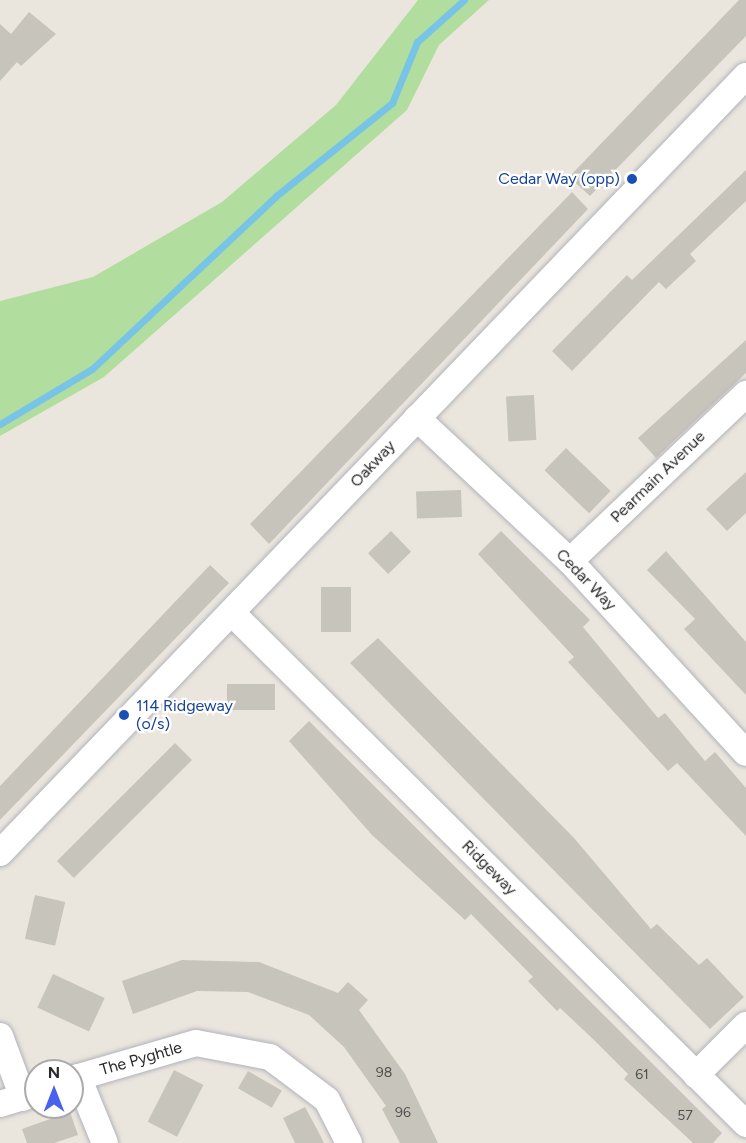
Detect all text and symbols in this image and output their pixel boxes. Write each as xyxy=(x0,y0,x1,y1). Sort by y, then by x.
place label: Cedar Way (opp) xyxy=(498,169,620,189)
marker: Cedar Way (opp) xyxy=(625,172,639,186)
street label: Pearmain Avenue xyxy=(607,427,709,527)
street label: Oakway xyxy=(346,437,400,491)
street label: Cedar Way xyxy=(552,545,620,615)
place label: 114 Ridgeway (o/s) xyxy=(136,696,233,734)
marker: 114 Ridgeway (o/s) xyxy=(117,708,131,722)
street label: Ridgeway xyxy=(458,837,520,899)
street label: The Pyghtle xyxy=(98,1038,184,1080)
north arrow xyxy=(24,1059,84,1119)
text: N xyxy=(48,1063,60,1082)
house number: 98 xyxy=(376,1065,392,1081)
house number: 61 xyxy=(635,1067,649,1083)
house number: 96 xyxy=(395,1105,411,1121)
house number: 57 xyxy=(677,1108,693,1124)

